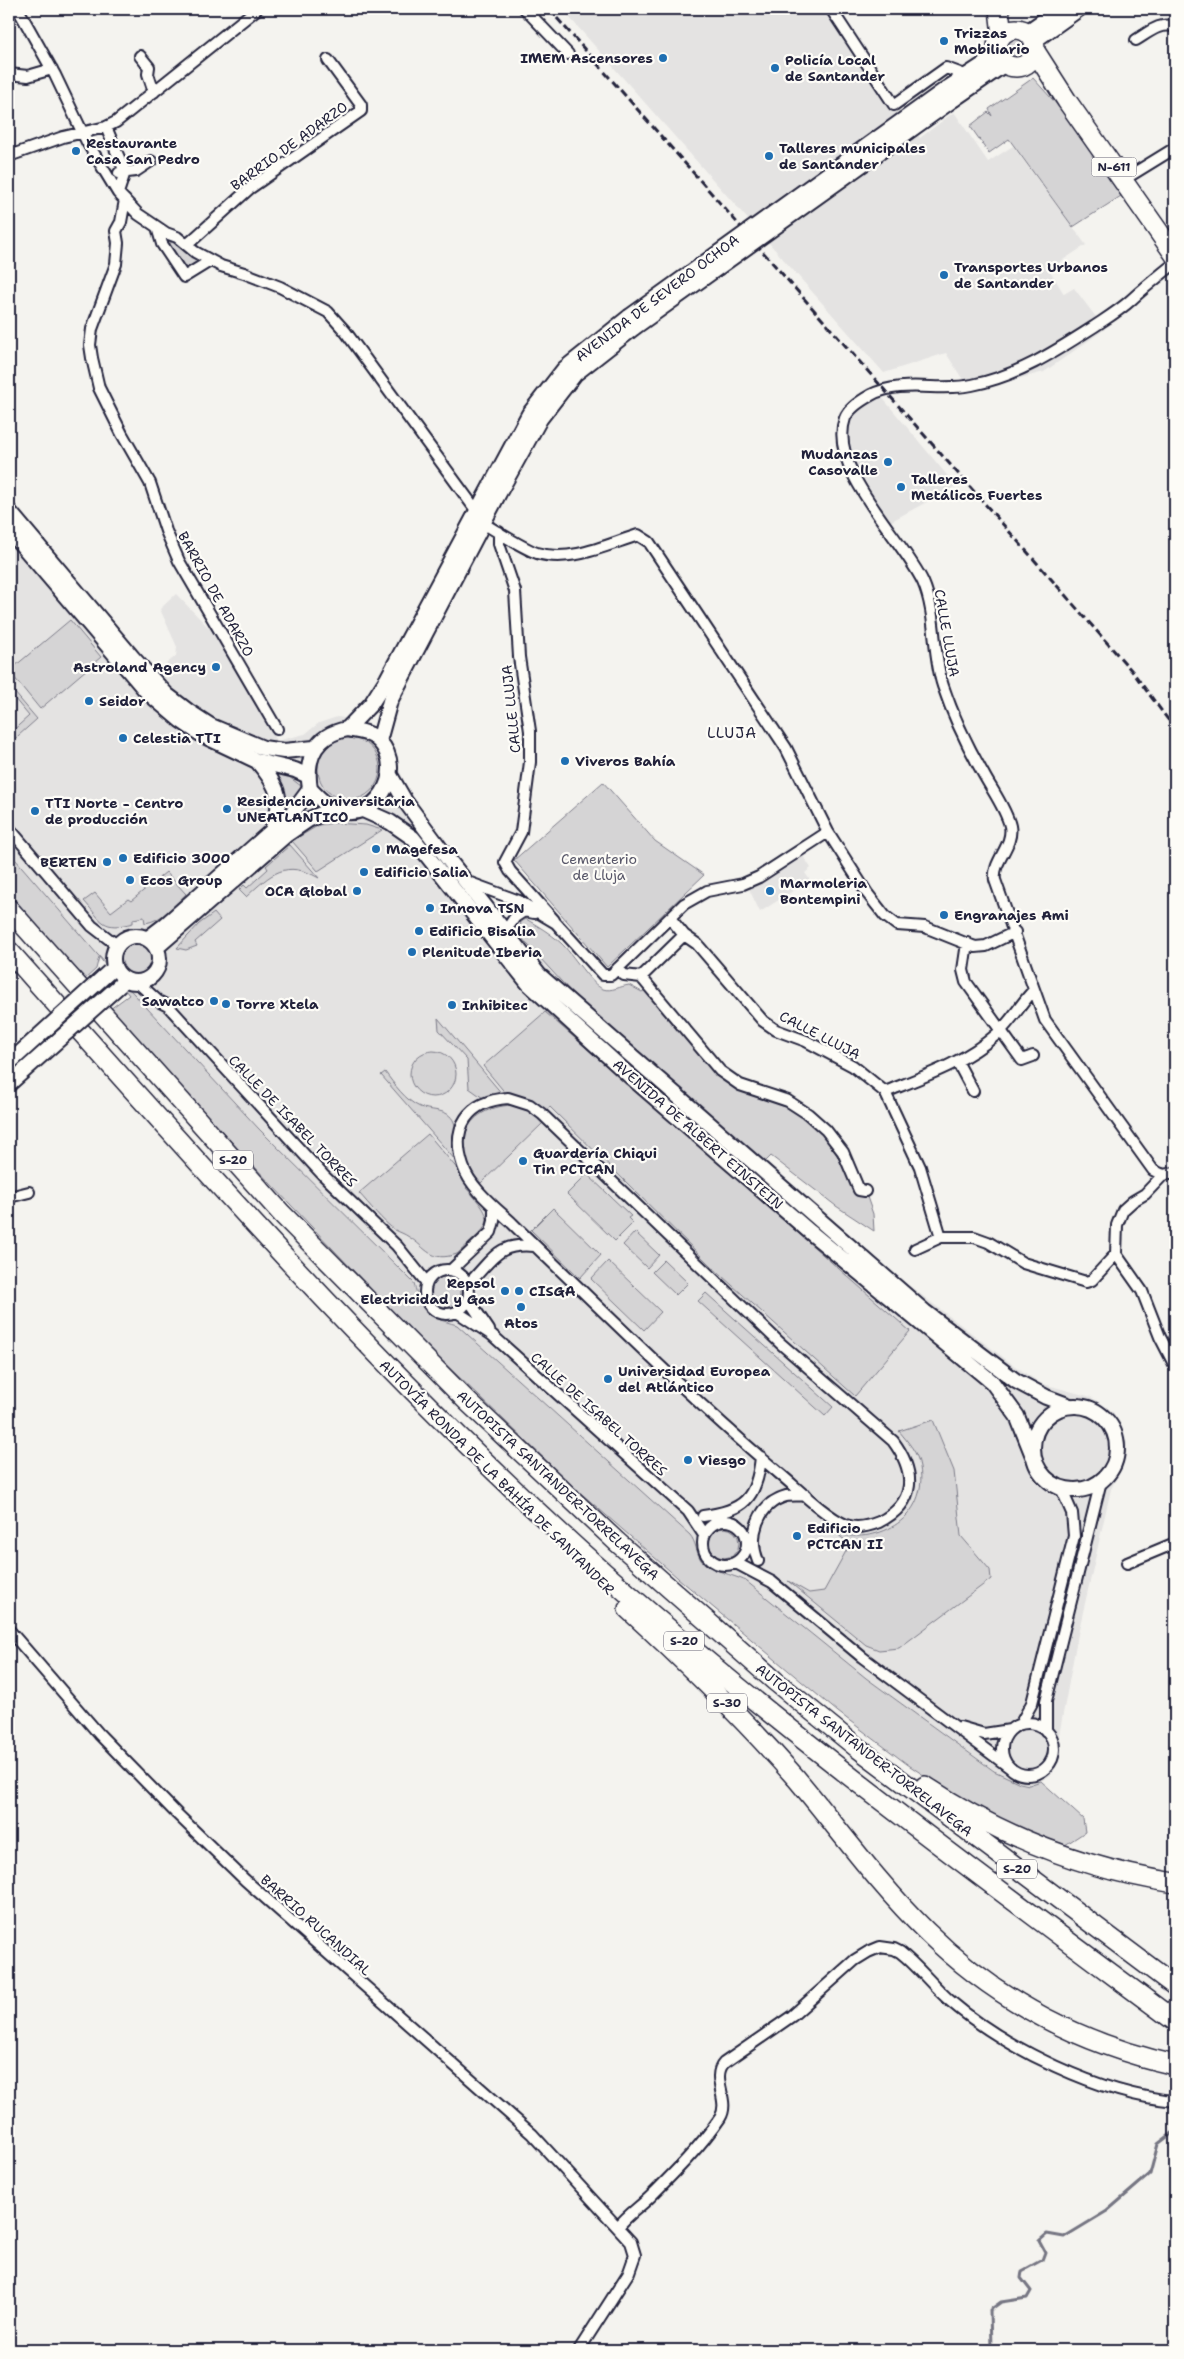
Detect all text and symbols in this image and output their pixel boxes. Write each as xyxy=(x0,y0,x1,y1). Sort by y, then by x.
place label: Trizzas Mobiliario xyxy=(954,24,1030,58)
marker: Trizzas Mobiliario xyxy=(938,35,950,47)
place label: IMEM Ascensores xyxy=(520,49,653,67)
place label: Policía Local de Santander xyxy=(785,51,886,85)
marker: IMEM Ascensores xyxy=(657,52,669,64)
marker: Policía Local de Santander xyxy=(769,62,781,74)
street label: BARRIO DE ADARZO xyxy=(227,97,351,195)
place label: Restaurante Casa San Pedro xyxy=(86,134,200,168)
place label: Talleres municipales de Santander xyxy=(779,139,926,173)
marker: Restaurante Casa San Pedro xyxy=(70,145,82,157)
marker: Talleres municipales de Santander xyxy=(763,150,775,162)
road number: N-611 xyxy=(1092,158,1136,176)
street label: AVENIDA DE SEVERO OCHOA xyxy=(572,231,742,365)
place label: Transportes Urbanos de Santander xyxy=(954,258,1108,292)
marker: Transportes Urbanos de Santander xyxy=(938,269,950,281)
place label: Mudanzas Casovalle xyxy=(801,445,878,479)
marker: Mudanzas Casovalle xyxy=(882,456,894,468)
place label: Talleres Metálicos Fuertes xyxy=(911,470,1042,504)
marker: Talleres Metálicos Fuertes xyxy=(895,481,907,493)
street label: BARRIO DE ADARZO xyxy=(174,528,258,660)
street label: CALLE LLUJA xyxy=(930,588,964,678)
place label: Astroland Agency xyxy=(73,658,206,676)
marker: Astroland Agency xyxy=(210,661,222,673)
street label: CALLE LLUJA xyxy=(497,664,525,754)
place label: Seidor xyxy=(99,692,146,710)
marker: Seidor xyxy=(83,695,95,707)
district label: LLUJA xyxy=(707,723,757,743)
place label: Celestia TTI xyxy=(133,729,221,747)
marker: Celestia TTI xyxy=(117,732,129,744)
place label: Viveros Bahía xyxy=(575,752,676,770)
marker: Viveros Bahía xyxy=(559,755,571,767)
place label: Residencia universitaria UNEATLANTICO xyxy=(237,792,415,826)
place label: TTI Norte - Centro de producción xyxy=(45,794,183,828)
marker: Residencia universitaria UNEATLANTICO xyxy=(221,803,233,815)
marker: TTI Norte - Centro de producción xyxy=(29,805,41,817)
place label: Magefesa xyxy=(386,840,458,858)
marker: Magefesa xyxy=(370,843,382,855)
place label: Edificio 3000 xyxy=(133,849,231,867)
park label: Cementerio de Lluja xyxy=(561,850,637,884)
marker: Edificio 3000 xyxy=(117,852,129,864)
place label: BERTEN xyxy=(40,853,97,871)
marker: BERTEN xyxy=(101,856,113,868)
place label: Edificio Salia xyxy=(374,863,469,881)
marker: Edificio Salia xyxy=(358,866,370,878)
place label: Ecos Group xyxy=(140,871,222,889)
marker: Ecos Group xyxy=(124,874,136,886)
place label: Marmoleria Bontempini xyxy=(780,874,868,908)
place label: OCA Global xyxy=(265,882,347,900)
marker: OCA Global xyxy=(351,885,363,897)
marker: Marmoleria Bontempini xyxy=(764,885,776,897)
place label: Innova TSN xyxy=(440,899,525,917)
marker: Innova TSN xyxy=(424,902,436,914)
place label: Engranajes Ami xyxy=(954,906,1069,924)
marker: Engranajes Ami xyxy=(938,909,950,921)
place label: Edificio Bisalia xyxy=(429,922,536,940)
marker: Edificio Bisalia xyxy=(413,925,425,937)
place label: Plenitude Iberia xyxy=(422,943,542,961)
marker: Plenitude Iberia xyxy=(406,946,418,958)
place label: Sawatco xyxy=(142,992,204,1010)
marker: Sawatco xyxy=(208,995,220,1007)
place label: Torre Xtela xyxy=(236,995,319,1013)
place label: Inhibitec xyxy=(462,996,528,1014)
marker: Torre Xtela xyxy=(220,998,232,1010)
marker: Inhibitec xyxy=(446,999,458,1011)
street label: CALLE LLUJA xyxy=(776,1007,864,1063)
street label: CALLE DE ISABEL TORRES xyxy=(225,1051,361,1191)
street label: AVENIDA DE ALBERT EINSTEIN xyxy=(609,1055,787,1213)
place label: Guardería Chiqui Tin PCTCAN xyxy=(533,1144,657,1178)
road number: S-20 xyxy=(213,1150,253,1170)
marker: Guardería Chiqui Tin PCTCAN xyxy=(517,1155,529,1167)
place label: Repsol Electricidad y Gas xyxy=(360,1274,495,1308)
place label: CISGA xyxy=(529,1282,576,1300)
marker: Repsol Electricidad y Gas xyxy=(499,1285,511,1297)
marker: CISGA xyxy=(513,1285,525,1297)
marker: Atos xyxy=(515,1301,527,1313)
place label: Atos xyxy=(504,1314,538,1332)
street label: CALLE DE ISABEL TORRES xyxy=(527,1348,671,1480)
street label: AUTOVÍA RONDA DE LA BAHÍA DE SANTANDER xyxy=(376,1356,619,1599)
place label: Universidad Europea del Atlántico xyxy=(618,1362,771,1396)
marker: Universidad Europea del Atlántico xyxy=(602,1373,614,1385)
street label: AUTOPISTA SANTANDER-TORRELAVEGA xyxy=(453,1386,663,1584)
place label: Viesgo xyxy=(698,1451,746,1469)
marker: Viesgo xyxy=(682,1454,694,1466)
place label: Edificio PCTCAN II xyxy=(807,1519,883,1553)
marker: Edificio PCTCAN II xyxy=(791,1530,803,1542)
road number: S-20 xyxy=(664,1632,704,1650)
street label: AUTOPISTA SANTANDER-TORRELAVEGA xyxy=(752,1660,976,1840)
road number: S-30 xyxy=(707,1694,747,1712)
road number: S-20 xyxy=(997,1860,1037,1878)
street label: BARRIO RUCANDIAL xyxy=(257,1871,375,1980)

